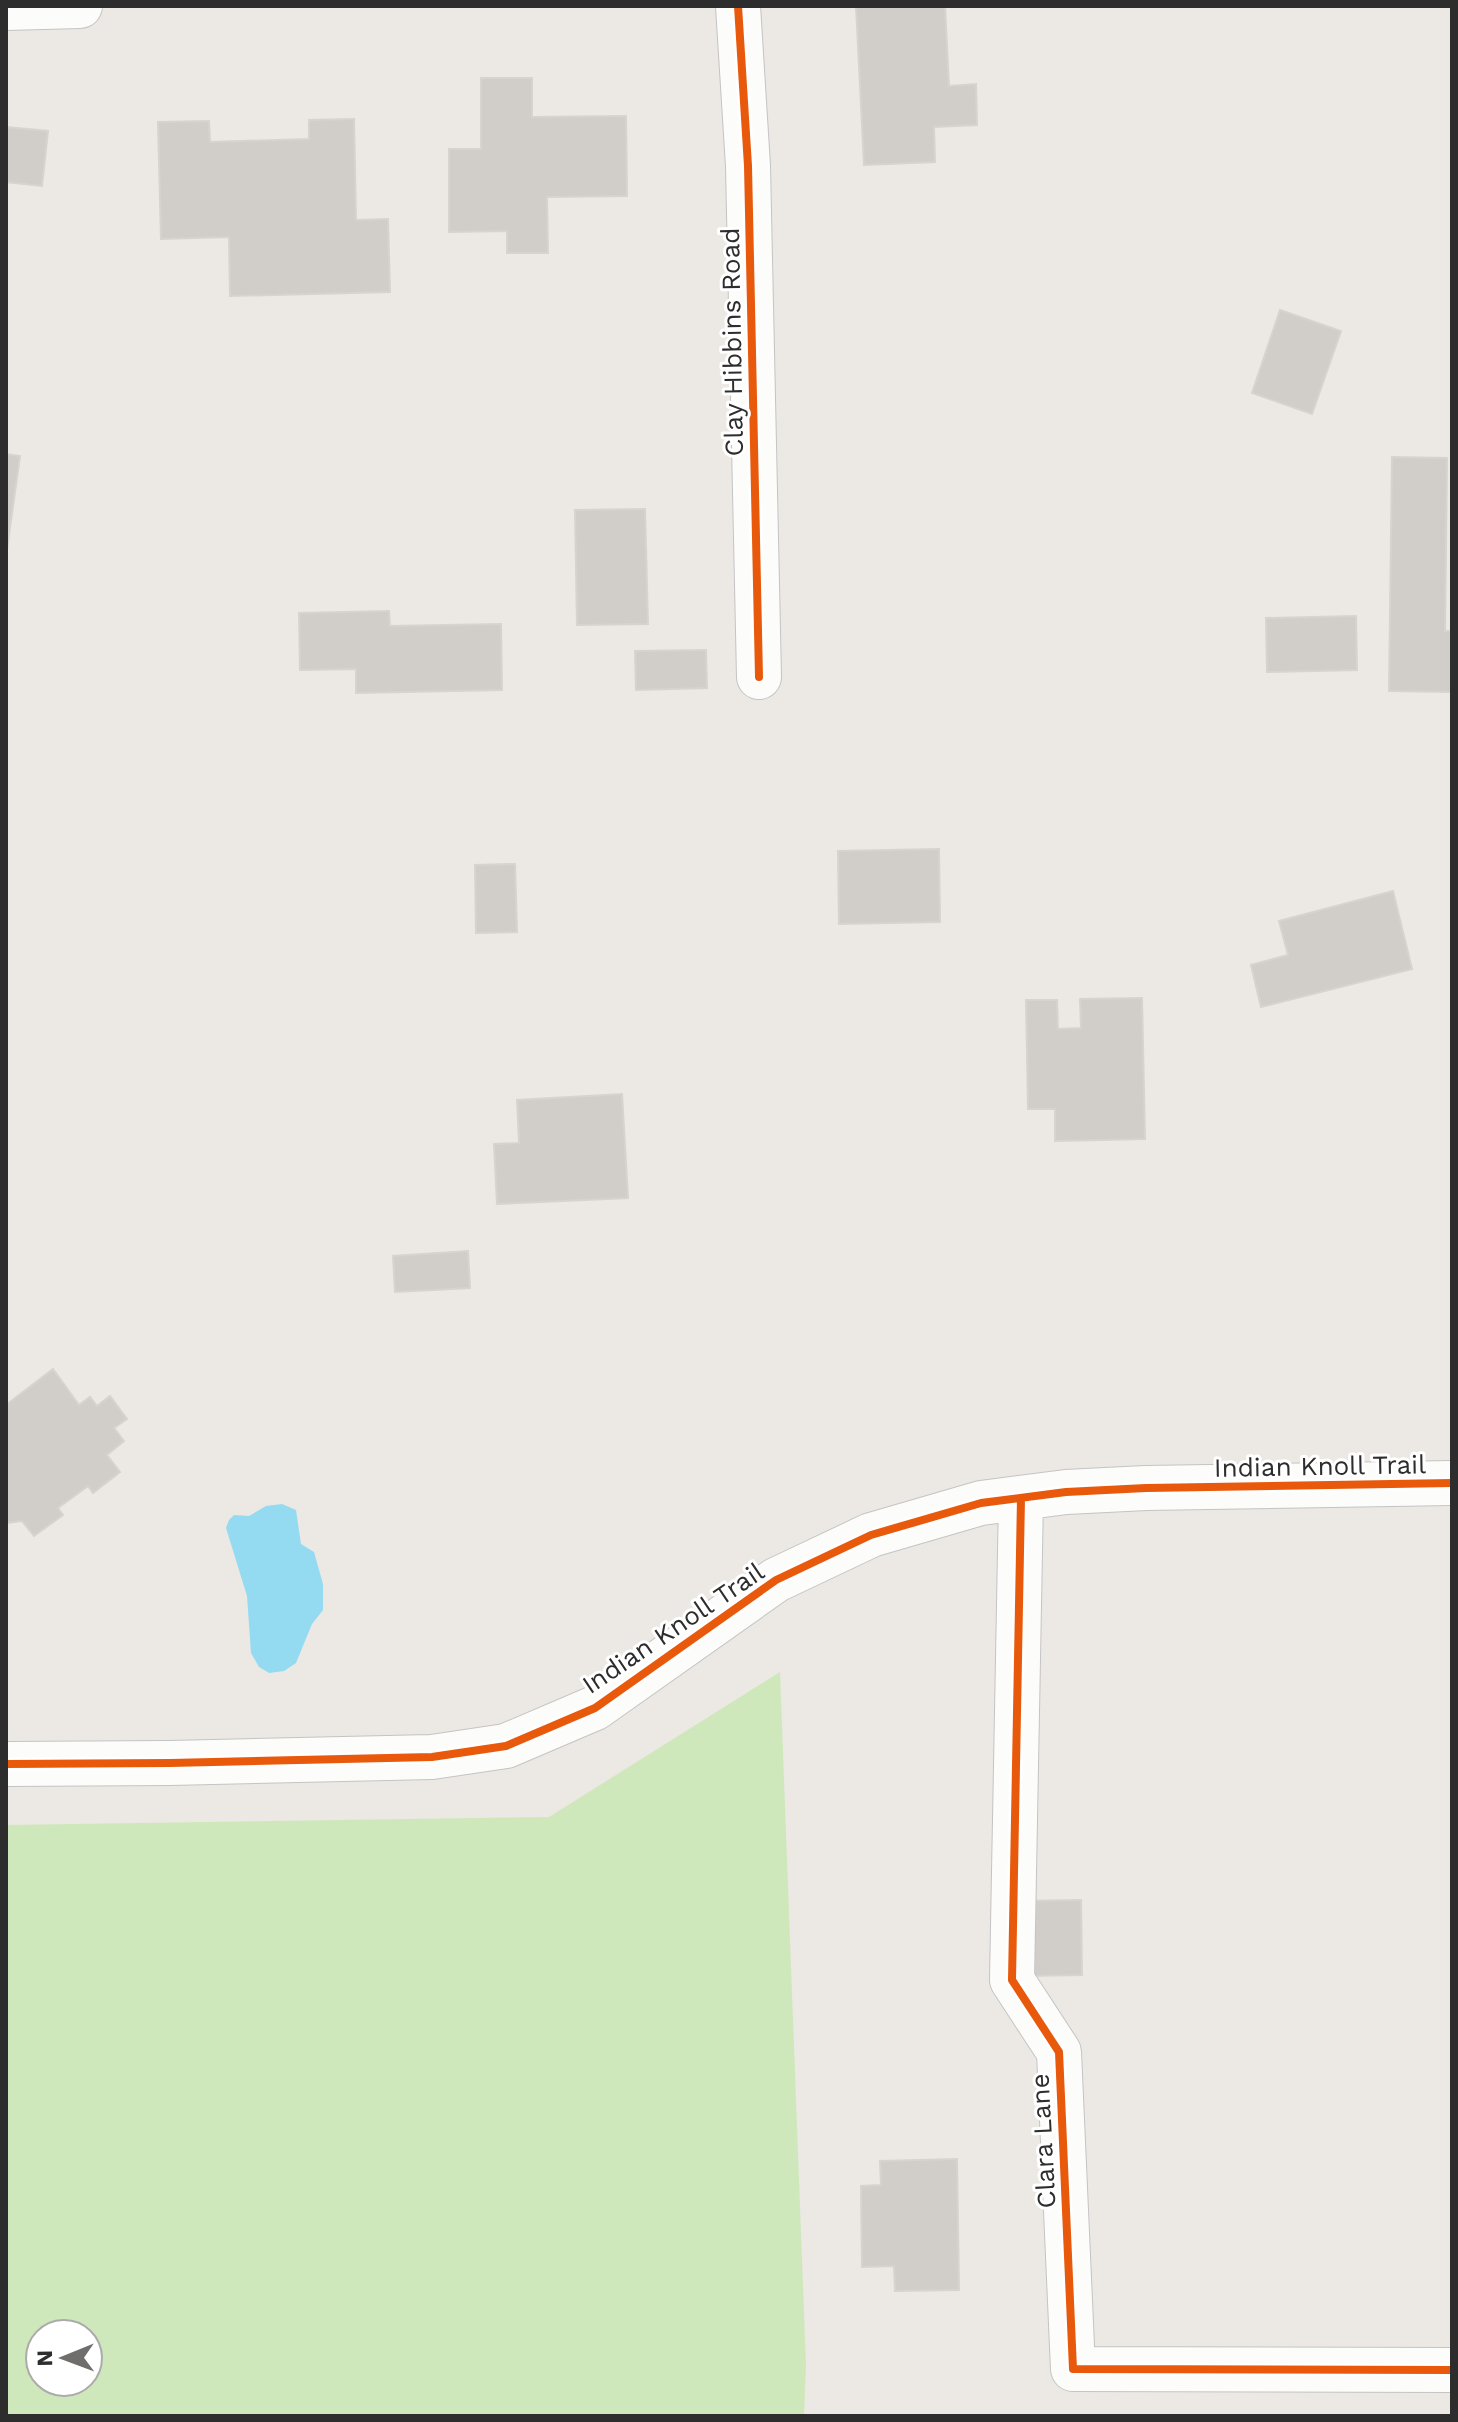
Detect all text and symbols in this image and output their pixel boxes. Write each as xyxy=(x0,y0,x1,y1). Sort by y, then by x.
street label: Clay Hibbins Road xyxy=(715,227,749,457)
street label: Indian Knoll Trail xyxy=(1214,1449,1426,1483)
street label: Indian Knoll Trail xyxy=(577,1556,769,1700)
street label: Clara Lane xyxy=(1024,2073,1062,2209)
north arrow xyxy=(24,2318,104,2398)
text: N xyxy=(32,2350,57,2367)

